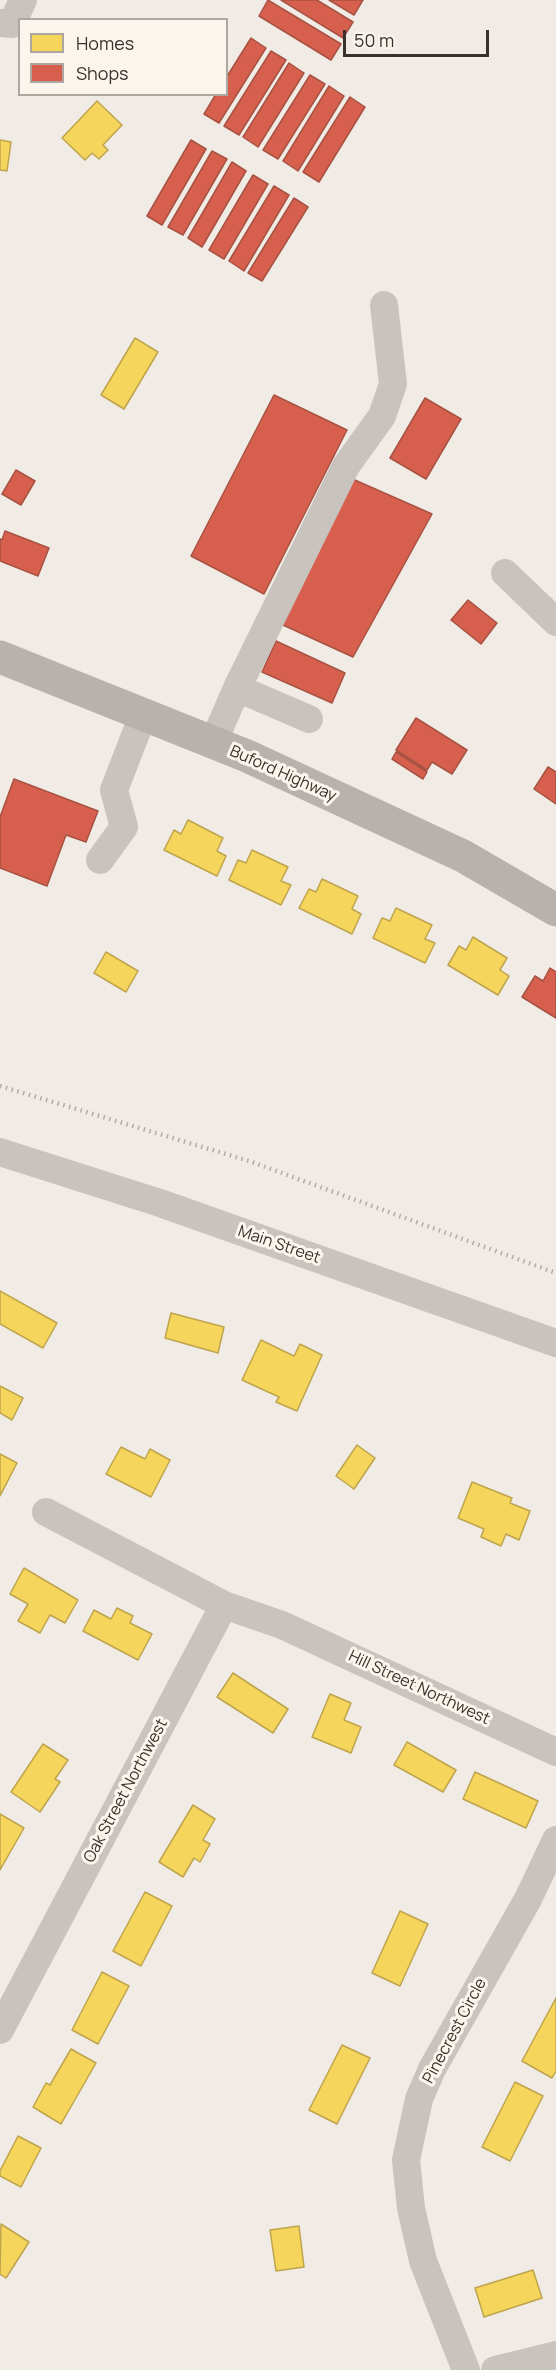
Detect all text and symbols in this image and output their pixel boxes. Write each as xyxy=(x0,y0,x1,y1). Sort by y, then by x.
legend xyxy=(18,18,228,96)
scale bar xyxy=(346,18,492,56)
text: 50 m xyxy=(354,28,394,52)
text: Homes xyxy=(76,31,134,55)
text: Shops xyxy=(76,61,128,85)
street label: Buford Highway xyxy=(227,742,339,806)
street label: Main Street xyxy=(235,1222,323,1268)
street label: Hill Street Northwest xyxy=(345,1647,493,1729)
street label: Oak Street Northwest xyxy=(80,1716,172,1866)
street label: Pinecrest Circle xyxy=(419,1975,491,2087)

